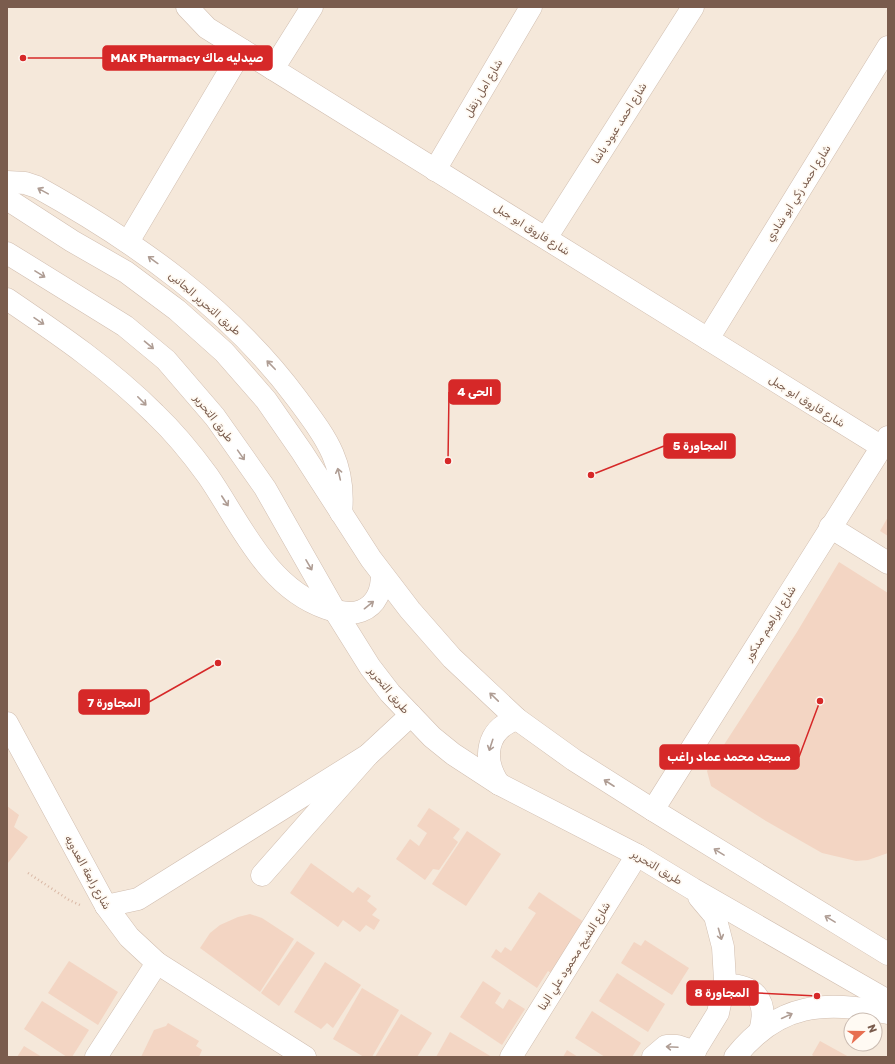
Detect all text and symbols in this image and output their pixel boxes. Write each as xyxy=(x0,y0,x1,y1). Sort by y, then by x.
callout: MAK Pharmacy صيدليه ماك xyxy=(103,46,272,70)
text: MAK Pharmacy صيدليه ماك xyxy=(111,51,264,65)
street label: شارع امل زنقل xyxy=(461,57,507,121)
street label: شارع احمد عبود باشا xyxy=(589,80,651,167)
street label: شارع احمد زكي ابو شادي xyxy=(763,142,835,245)
one-way arrow xyxy=(37,186,49,194)
street label: شارع فاروق ابو جبل xyxy=(490,201,572,260)
one-way arrow xyxy=(148,256,159,265)
street label: طريق التحرير الجانبى xyxy=(165,269,243,339)
one-way arrow xyxy=(34,271,46,279)
one-way arrow xyxy=(34,317,45,325)
one-way arrow xyxy=(143,341,154,350)
one-way arrow xyxy=(266,360,276,370)
street label: شارع فاروق ابو جبل xyxy=(765,373,847,432)
callout: الحى 4 xyxy=(449,380,500,404)
text: الحى 4 xyxy=(457,385,493,399)
street label: طريق التحرير xyxy=(190,391,236,445)
one-way arrow xyxy=(137,396,147,406)
callout: المجاورة 5 xyxy=(664,434,735,458)
text: المجاورة 5 xyxy=(673,439,727,453)
one-way arrow xyxy=(237,449,245,460)
one-way arrow xyxy=(335,468,343,481)
one-way arrow xyxy=(220,495,229,506)
one-way arrow xyxy=(305,559,313,571)
street label: شارع ابراهيم مدكور xyxy=(742,583,800,665)
one-way arrow xyxy=(363,601,374,610)
street label: طريق التحرير xyxy=(364,664,412,717)
callout: المجاورة 7 xyxy=(79,690,149,714)
one-way arrow xyxy=(489,692,499,702)
text: المجاورة 7 xyxy=(87,696,141,710)
one-way arrow xyxy=(487,739,494,752)
callout: مسجد محمد عماد راغب xyxy=(660,745,799,769)
text: مسجد محمد عماد راغب xyxy=(667,750,791,764)
one-way arrow xyxy=(603,778,615,786)
street label: شارع رابعة العدويه xyxy=(60,833,113,913)
street label: طريق التحرير xyxy=(628,847,685,889)
one-way arrow xyxy=(713,847,725,855)
street label: شارع الشيخ محمود علي البنا xyxy=(536,900,615,1014)
one-way arrow xyxy=(824,915,836,923)
one-way arrow xyxy=(717,928,724,941)
callout: المجاورة 8 xyxy=(687,981,758,1005)
text: المجاورة 8 xyxy=(695,986,749,1000)
one-way arrow xyxy=(780,1012,792,1019)
north arrow xyxy=(843,1012,883,1052)
text: N xyxy=(864,1023,879,1035)
one-way arrow xyxy=(666,1043,679,1050)

